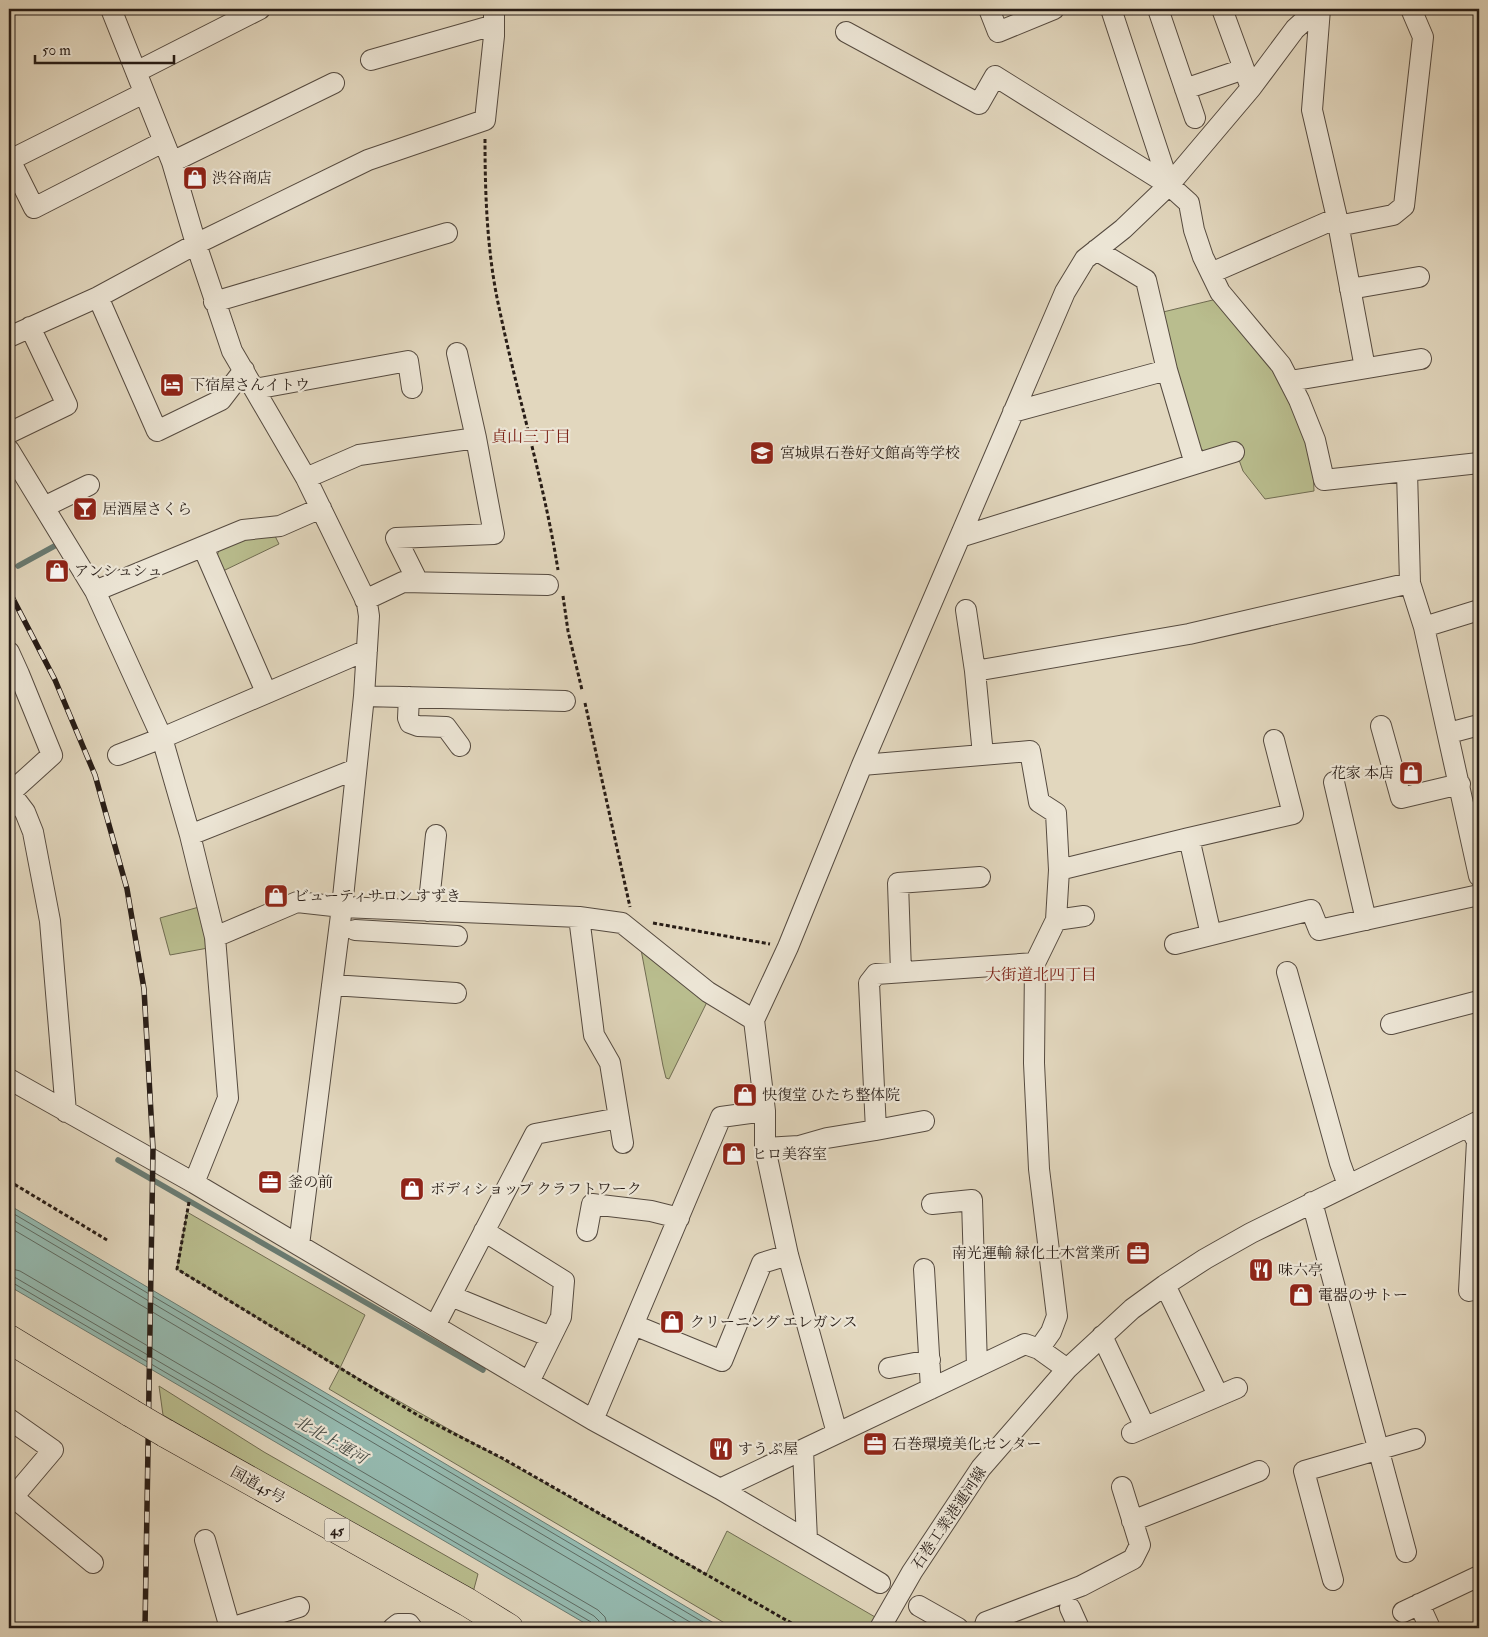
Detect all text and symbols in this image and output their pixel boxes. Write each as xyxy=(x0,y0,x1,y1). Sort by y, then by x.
scale bar xyxy=(35,32,174,64)
text: 50 m xyxy=(42,41,71,60)
shop icon: 渋谷商店 xyxy=(182,165,208,191)
place label: 渋谷商店 xyxy=(212,169,272,188)
hotel icon: 下宿屋さんイトウ xyxy=(159,372,185,398)
place label: 下宿屋さんイトウ xyxy=(190,376,310,395)
district label: 貞山三丁目 xyxy=(491,427,571,447)
school or university icon: 宮城県石巻好文館高等学校 xyxy=(749,440,775,466)
place label: 宮城県石巻好文館高等学校 xyxy=(780,444,960,463)
bar icon: 居酒屋さくら xyxy=(72,496,98,522)
place label: 居酒屋さくら xyxy=(102,500,192,519)
shop icon: アンシュシュ xyxy=(44,558,70,584)
place label: アンシュシュ xyxy=(74,562,162,581)
shop icon: 花家 本店 xyxy=(1398,760,1424,786)
place label: 花家 本店 xyxy=(1331,764,1394,783)
shop icon: ビューティサロン すずき xyxy=(263,883,289,909)
place label: ビューティサロン すずき xyxy=(294,887,461,906)
district label: 大街道北四丁目 xyxy=(985,965,1097,985)
shop icon: 快復堂 ひたち整体院 xyxy=(732,1082,758,1108)
place label: 快復堂 ひたち整体院 xyxy=(762,1086,900,1105)
shop icon: ヒロ美容室 xyxy=(721,1141,747,1167)
place label: ヒロ美容室 xyxy=(752,1145,827,1164)
office icon: 釜の前 xyxy=(257,1169,283,1195)
place label: 釜の前 xyxy=(288,1173,333,1192)
shop icon: ボディショップ クラフトワーク xyxy=(399,1176,425,1202)
place label: ボディショップ クラフトワーク xyxy=(430,1180,642,1199)
office icon: 南光運輸 緑化土木営業所 xyxy=(1125,1240,1151,1266)
place label: 南光運輸 緑化土木営業所 xyxy=(952,1244,1120,1263)
restaurant icon: 味六亭 xyxy=(1248,1257,1274,1283)
place label: 味六亭 xyxy=(1278,1261,1323,1280)
shop icon: 電器のサトー xyxy=(1288,1282,1314,1308)
place label: 電器のサトー xyxy=(1318,1286,1408,1305)
shop icon: クリーニング エレガンス xyxy=(659,1309,685,1335)
place label: クリーニング エレガンス xyxy=(690,1313,857,1332)
water label: 北北上運河 xyxy=(291,1411,373,1470)
office icon: 石巻環境美化センター xyxy=(862,1431,888,1457)
place label: 石巻環境美化センター xyxy=(892,1435,1041,1454)
restaurant icon: すうぷ屋 xyxy=(708,1436,734,1462)
place label: すうぷ屋 xyxy=(738,1440,798,1459)
street label: 国道45号 xyxy=(227,1463,288,1508)
street label: 石巻工業港運河線 xyxy=(908,1463,991,1573)
road number: 45 xyxy=(324,1518,350,1542)

